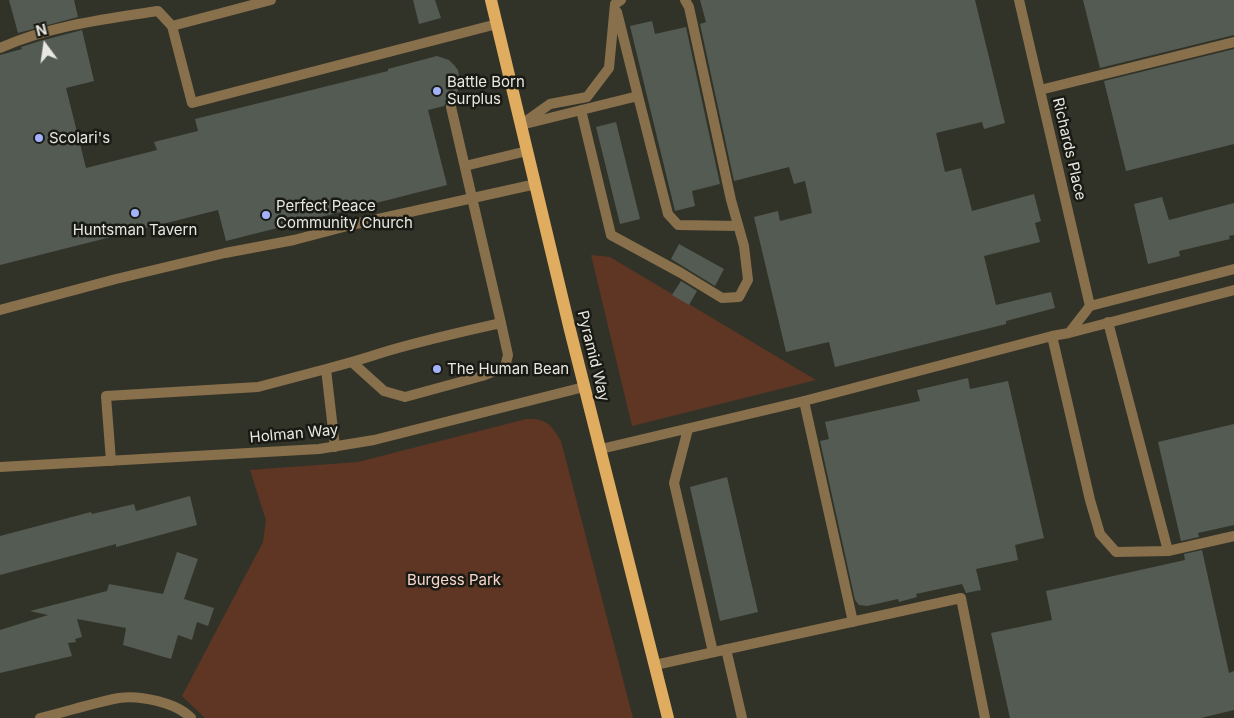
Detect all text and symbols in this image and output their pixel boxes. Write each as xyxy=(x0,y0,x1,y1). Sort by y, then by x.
north arrow xyxy=(20,20,70,70)
text: N xyxy=(34,20,48,40)
place label: Battle Born Surplus xyxy=(447,73,525,108)
marker: Battle Born Surplus xyxy=(431,85,443,97)
street label: Richards Place xyxy=(1048,96,1090,202)
place label: Scolari's xyxy=(49,129,110,147)
marker: Scolari's xyxy=(33,132,45,144)
place label: Perfect Peace Community Church xyxy=(276,197,413,232)
marker: Huntsman Tavern xyxy=(129,207,141,219)
marker: Perfect Peace Community Church xyxy=(260,209,272,221)
place label: Huntsman Tavern xyxy=(73,221,197,239)
street label: Pyramid Way xyxy=(573,309,613,403)
place label: The Human Bean xyxy=(447,360,569,378)
marker: The Human Bean xyxy=(431,363,443,375)
street label: Holman Way xyxy=(249,421,339,447)
park label: Burgess Park xyxy=(407,571,501,589)

